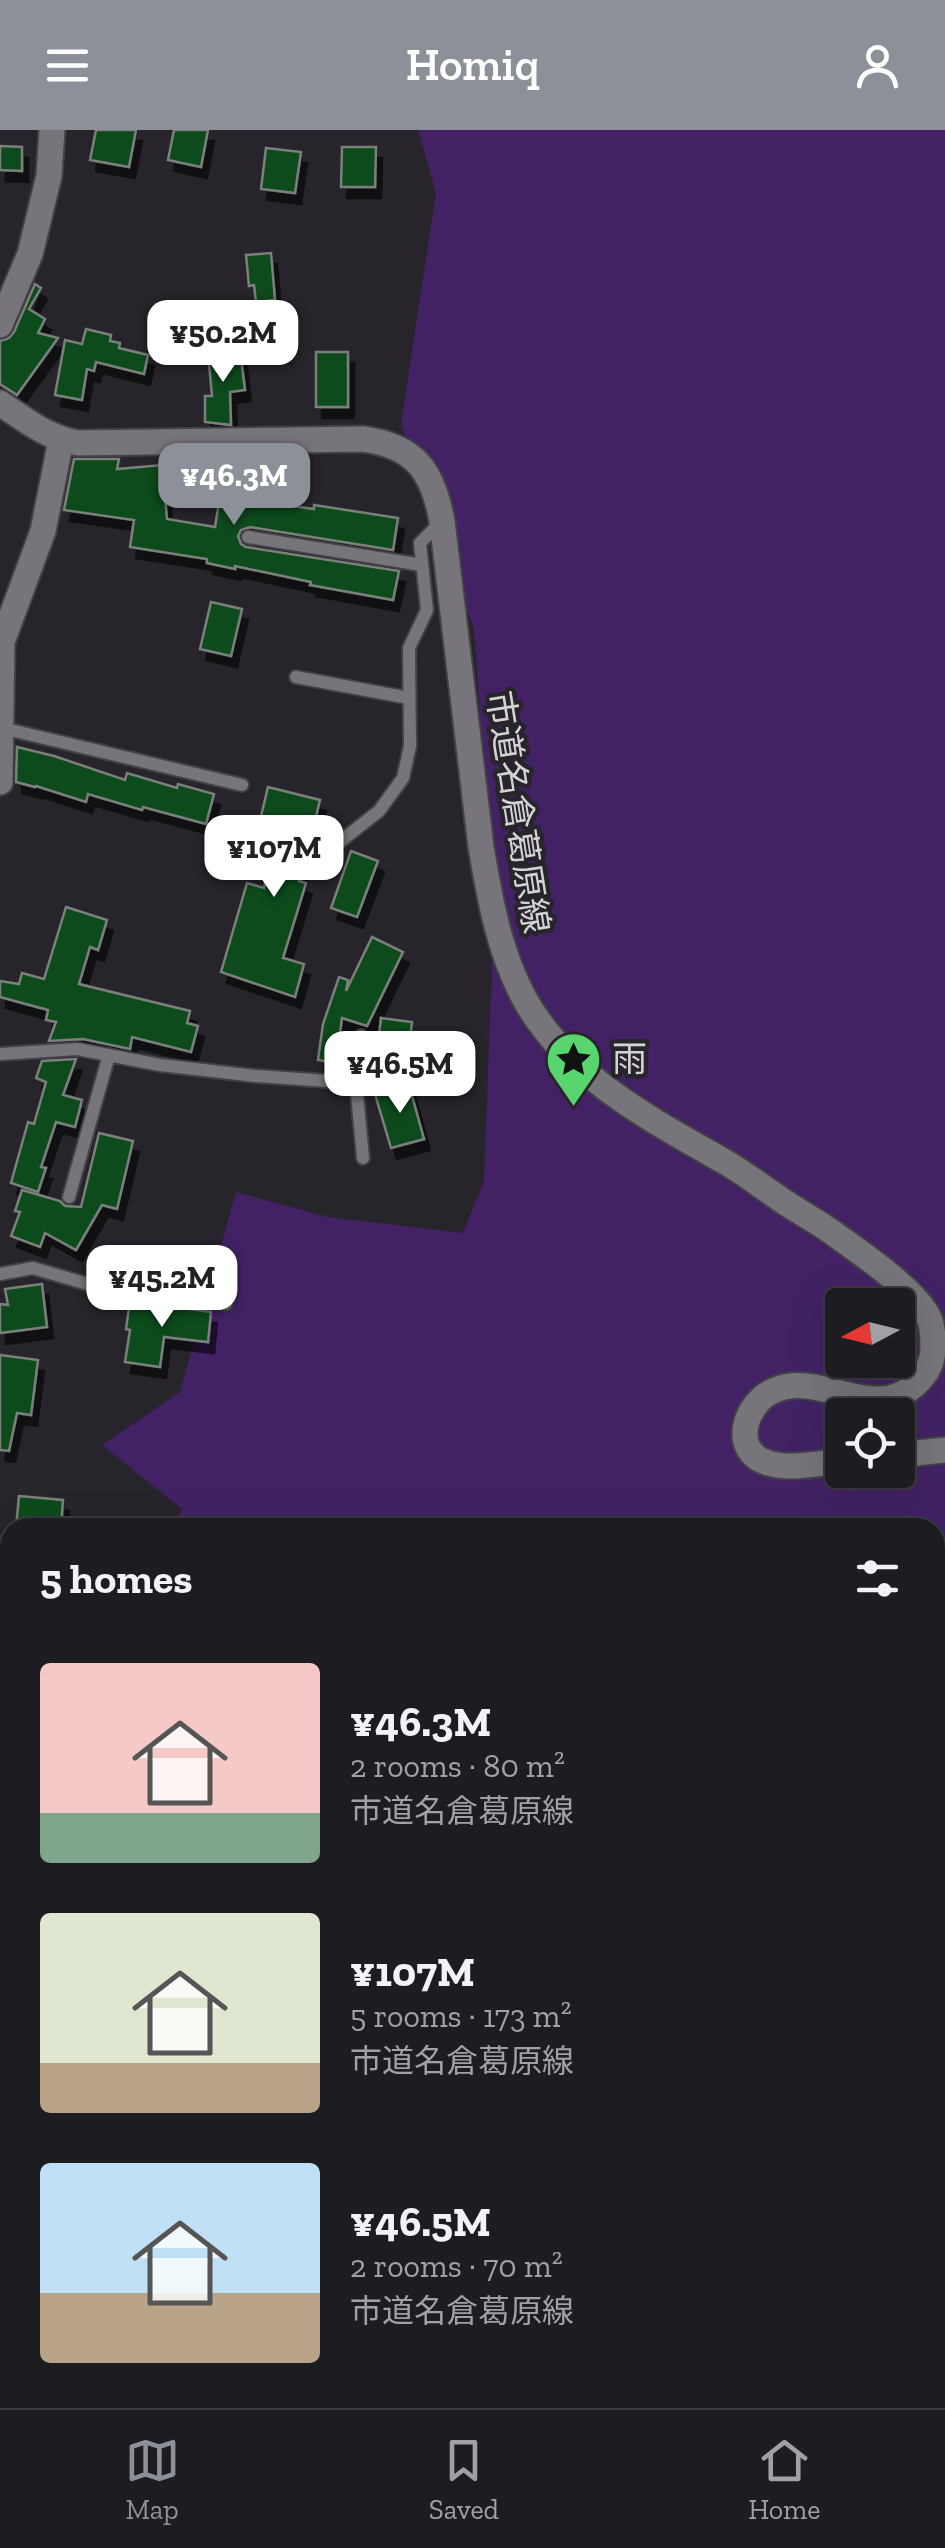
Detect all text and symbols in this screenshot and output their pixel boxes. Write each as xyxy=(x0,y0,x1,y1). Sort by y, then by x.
icon: menu xyxy=(40,38,95,93)
text: Homiq xyxy=(406,38,539,92)
icon: person xyxy=(850,38,905,93)
pin: ¥50.2M xyxy=(142,300,304,385)
text: ¥50.2M xyxy=(169,313,277,351)
pin: ¥46.3M xyxy=(153,443,315,528)
text: ¥46.3M xyxy=(180,456,288,494)
street label: 市道名倉葛原線 xyxy=(478,688,558,936)
pin: ¥107M xyxy=(204,815,344,900)
text: ¥107M xyxy=(226,828,322,866)
place icon: 雨 xyxy=(543,1029,603,1108)
pin: ¥46.5M xyxy=(319,1031,481,1116)
place label: 雨 xyxy=(612,1038,647,1080)
text: ¥46.5M xyxy=(346,1044,454,1082)
pin: ¥45.2M xyxy=(81,1245,243,1330)
text: ¥45.2M xyxy=(108,1258,216,1296)
north arrow xyxy=(825,1288,915,1378)
map controls xyxy=(825,1288,915,1488)
button: locate xyxy=(825,1398,915,1488)
icon: filters xyxy=(850,1551,905,1606)
text: 5 homes xyxy=(40,1553,193,1604)
text: ¥46.3M xyxy=(350,1696,491,1747)
icon: home xyxy=(120,1703,240,1823)
text: 2 rooms · 80 m² xyxy=(350,1747,565,1785)
text: 市道名倉葛原線 xyxy=(350,1792,574,1830)
text: ¥107M xyxy=(350,1946,475,1997)
icon: home xyxy=(120,1953,240,2073)
text: 5 rooms · 173 m² xyxy=(350,1997,572,2035)
text: 市道名倉葛原線 xyxy=(350,2042,574,2080)
text: ¥46.5M xyxy=(350,2196,491,2247)
icon: home xyxy=(120,2203,240,2323)
text: 2 rooms · 70 m² xyxy=(350,2247,563,2285)
text: 市道名倉葛原線 xyxy=(350,2292,574,2330)
tab: Map xyxy=(125,2433,180,2526)
tab: Saved xyxy=(429,2433,499,2526)
tab: Home xyxy=(748,2433,820,2526)

